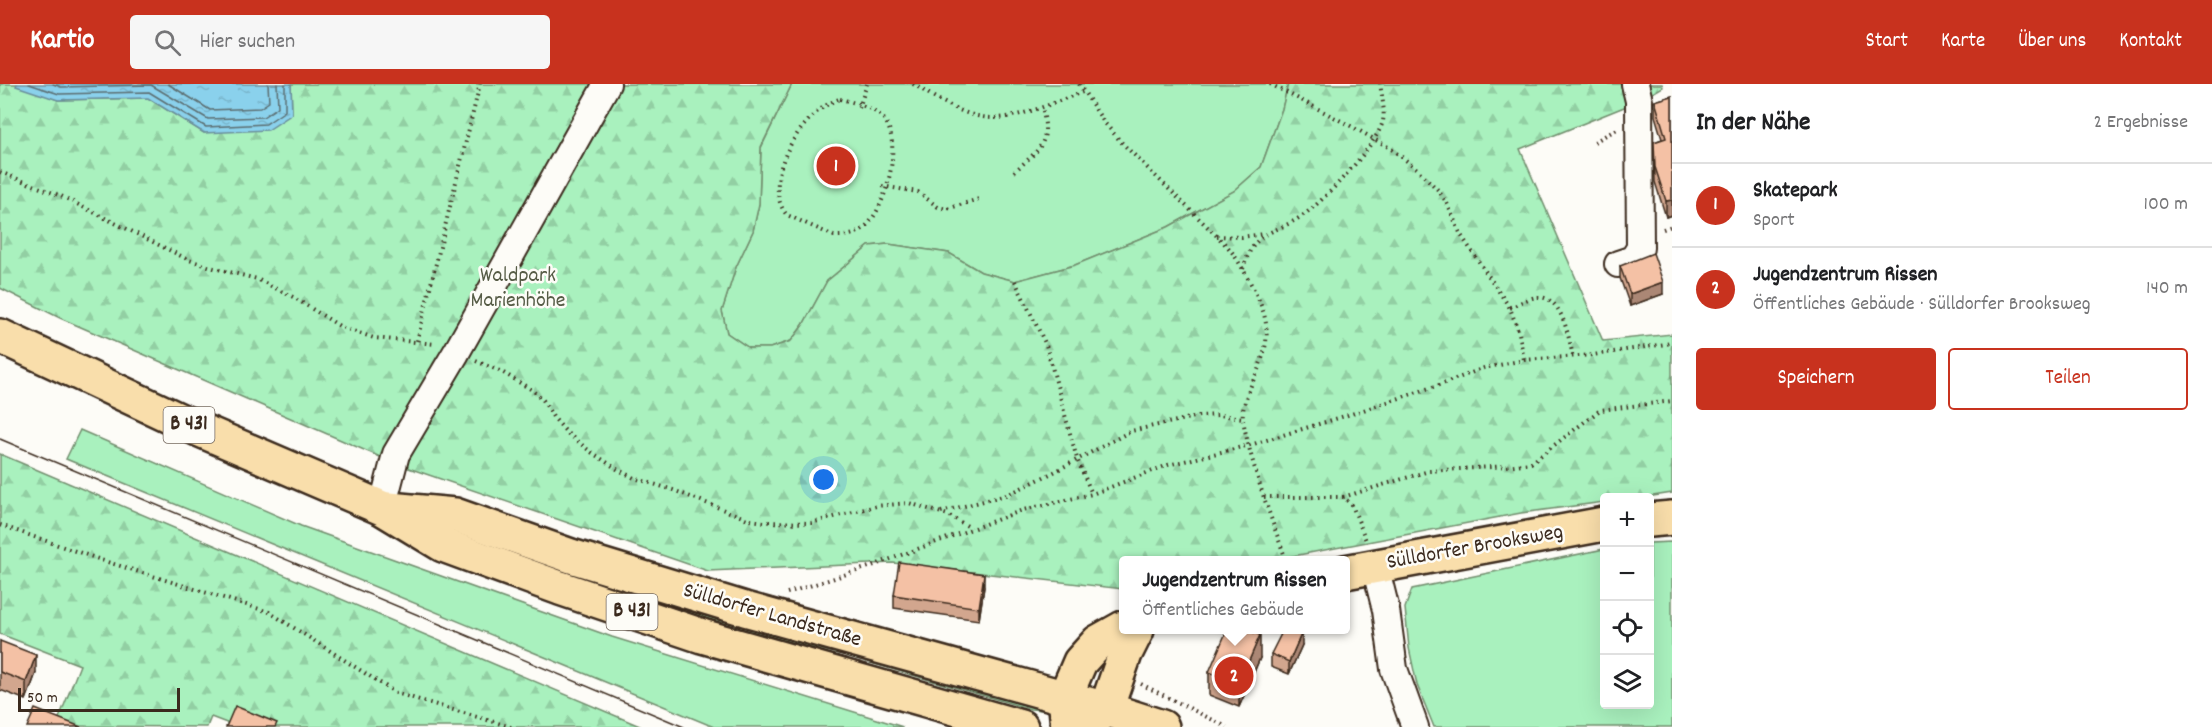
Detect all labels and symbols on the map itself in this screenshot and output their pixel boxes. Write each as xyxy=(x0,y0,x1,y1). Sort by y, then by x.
pin: 1 xyxy=(816,144,856,188)
park label: Waldpark Marienhöhe xyxy=(471,261,565,317)
road number: B 431 xyxy=(164,407,214,443)
your location xyxy=(809,465,838,494)
street label: Sülldorfer Brooksweg xyxy=(1384,517,1566,579)
street label: Sülldorfer Landstraße xyxy=(679,576,865,656)
road number: B 431 xyxy=(606,594,658,630)
pin: 2 xyxy=(1214,654,1254,698)
scale bar xyxy=(18,685,180,712)

